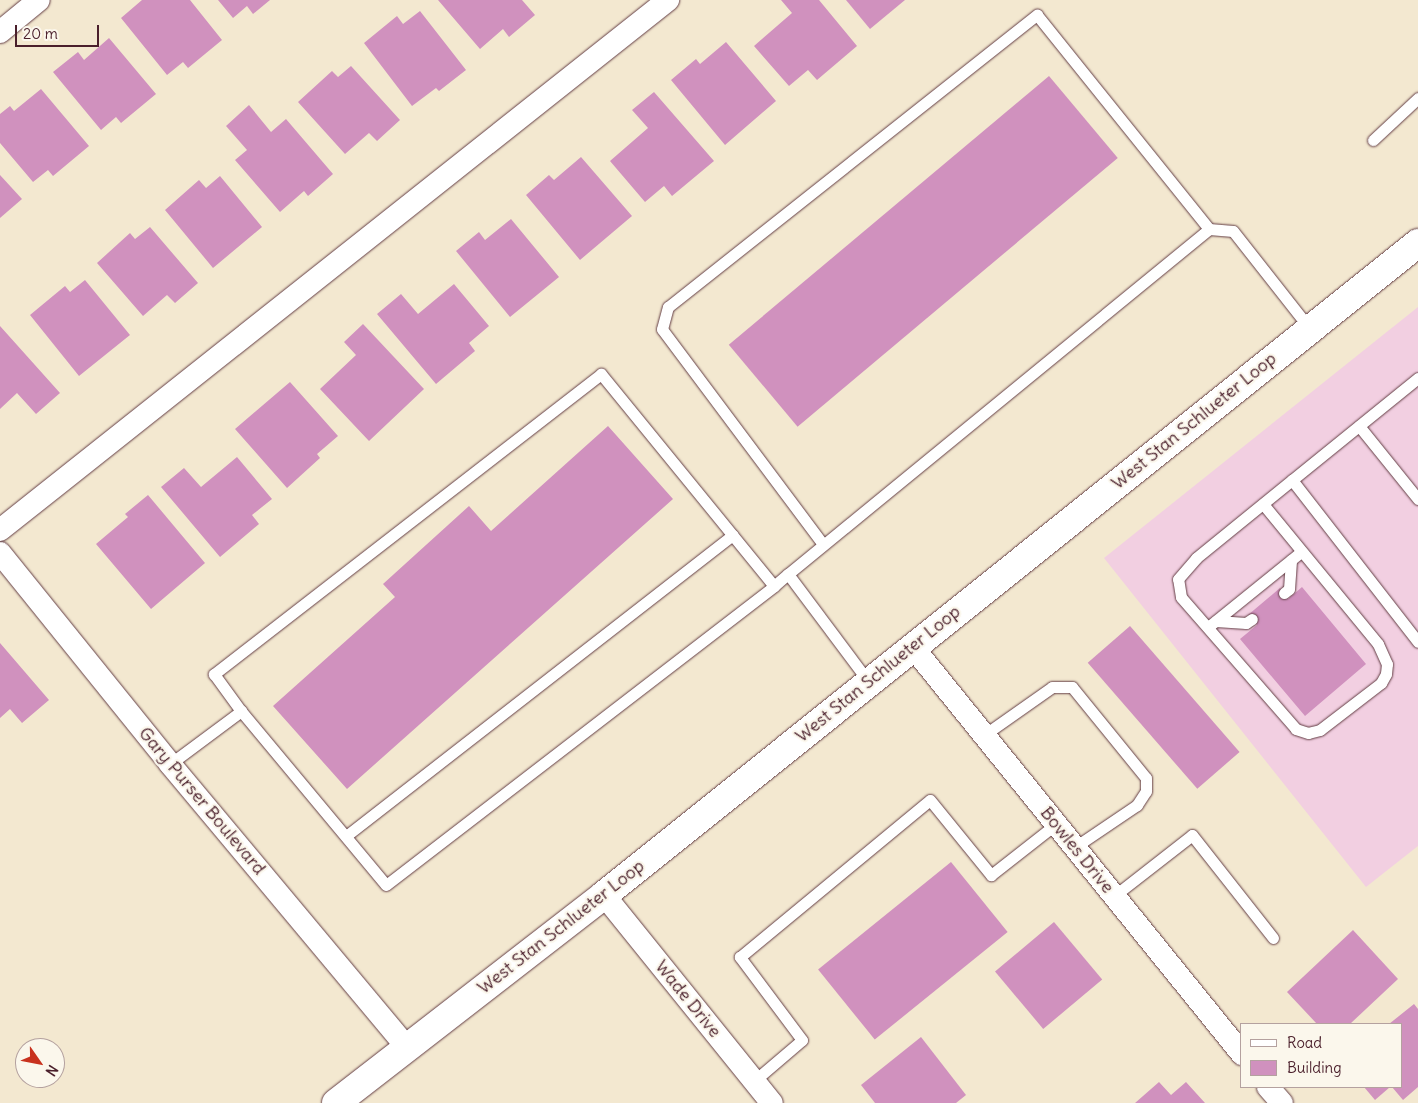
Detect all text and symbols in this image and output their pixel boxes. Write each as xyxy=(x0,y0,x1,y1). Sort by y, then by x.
scale bar xyxy=(18,15,101,47)
text: 20 m xyxy=(23,24,58,43)
street label: West Stan Schlueter Loop xyxy=(1107,348,1281,494)
street label: West Stan Schlueter Loop xyxy=(791,601,965,747)
street label: Gary Purser Boulevard xyxy=(134,723,270,879)
street label: Bowles Drive xyxy=(1036,802,1118,898)
street label: West Stan Schlueter Loop xyxy=(473,855,649,999)
street label: Wade Drive xyxy=(650,956,726,1042)
legend xyxy=(1240,1023,1403,1088)
text: Road xyxy=(1287,1033,1322,1052)
north arrow xyxy=(15,1038,65,1088)
text: Building xyxy=(1287,1058,1342,1077)
text: N xyxy=(42,1062,62,1080)

